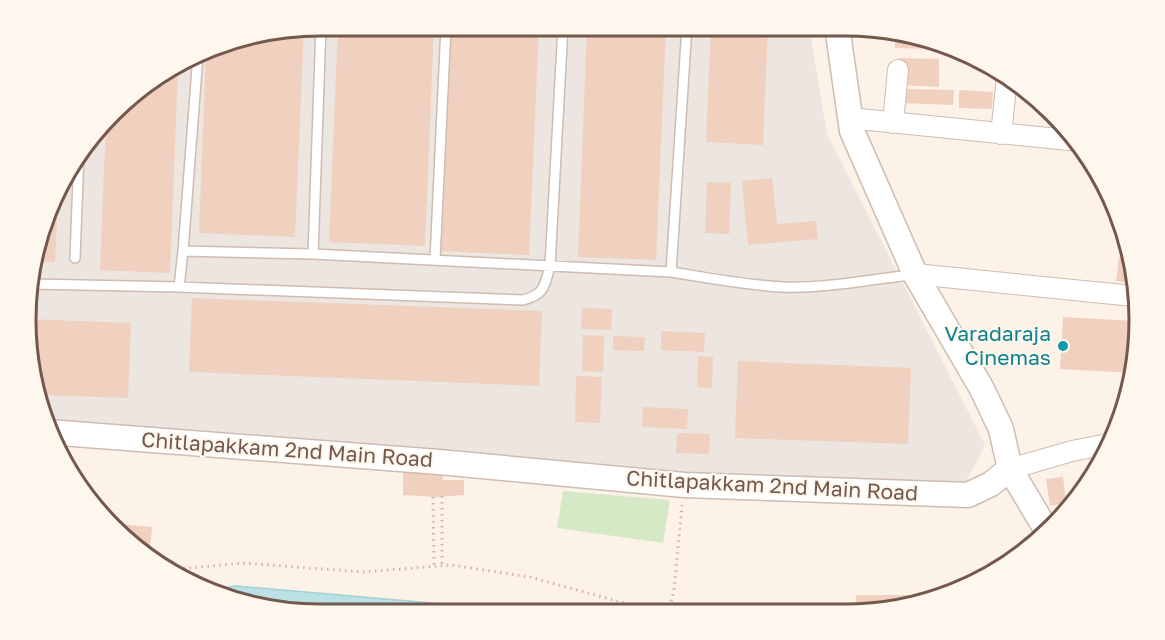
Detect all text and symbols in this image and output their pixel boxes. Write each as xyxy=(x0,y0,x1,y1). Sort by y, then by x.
place label: Varadaraja Cinemas xyxy=(944,320,1051,370)
marker: Varadaraja Cinemas xyxy=(1056,339,1070,353)
street label: Chitlapakkam 2nd Main Road xyxy=(140,426,434,472)
street label: Chitlapakkam 2nd Main Road xyxy=(625,464,919,506)

